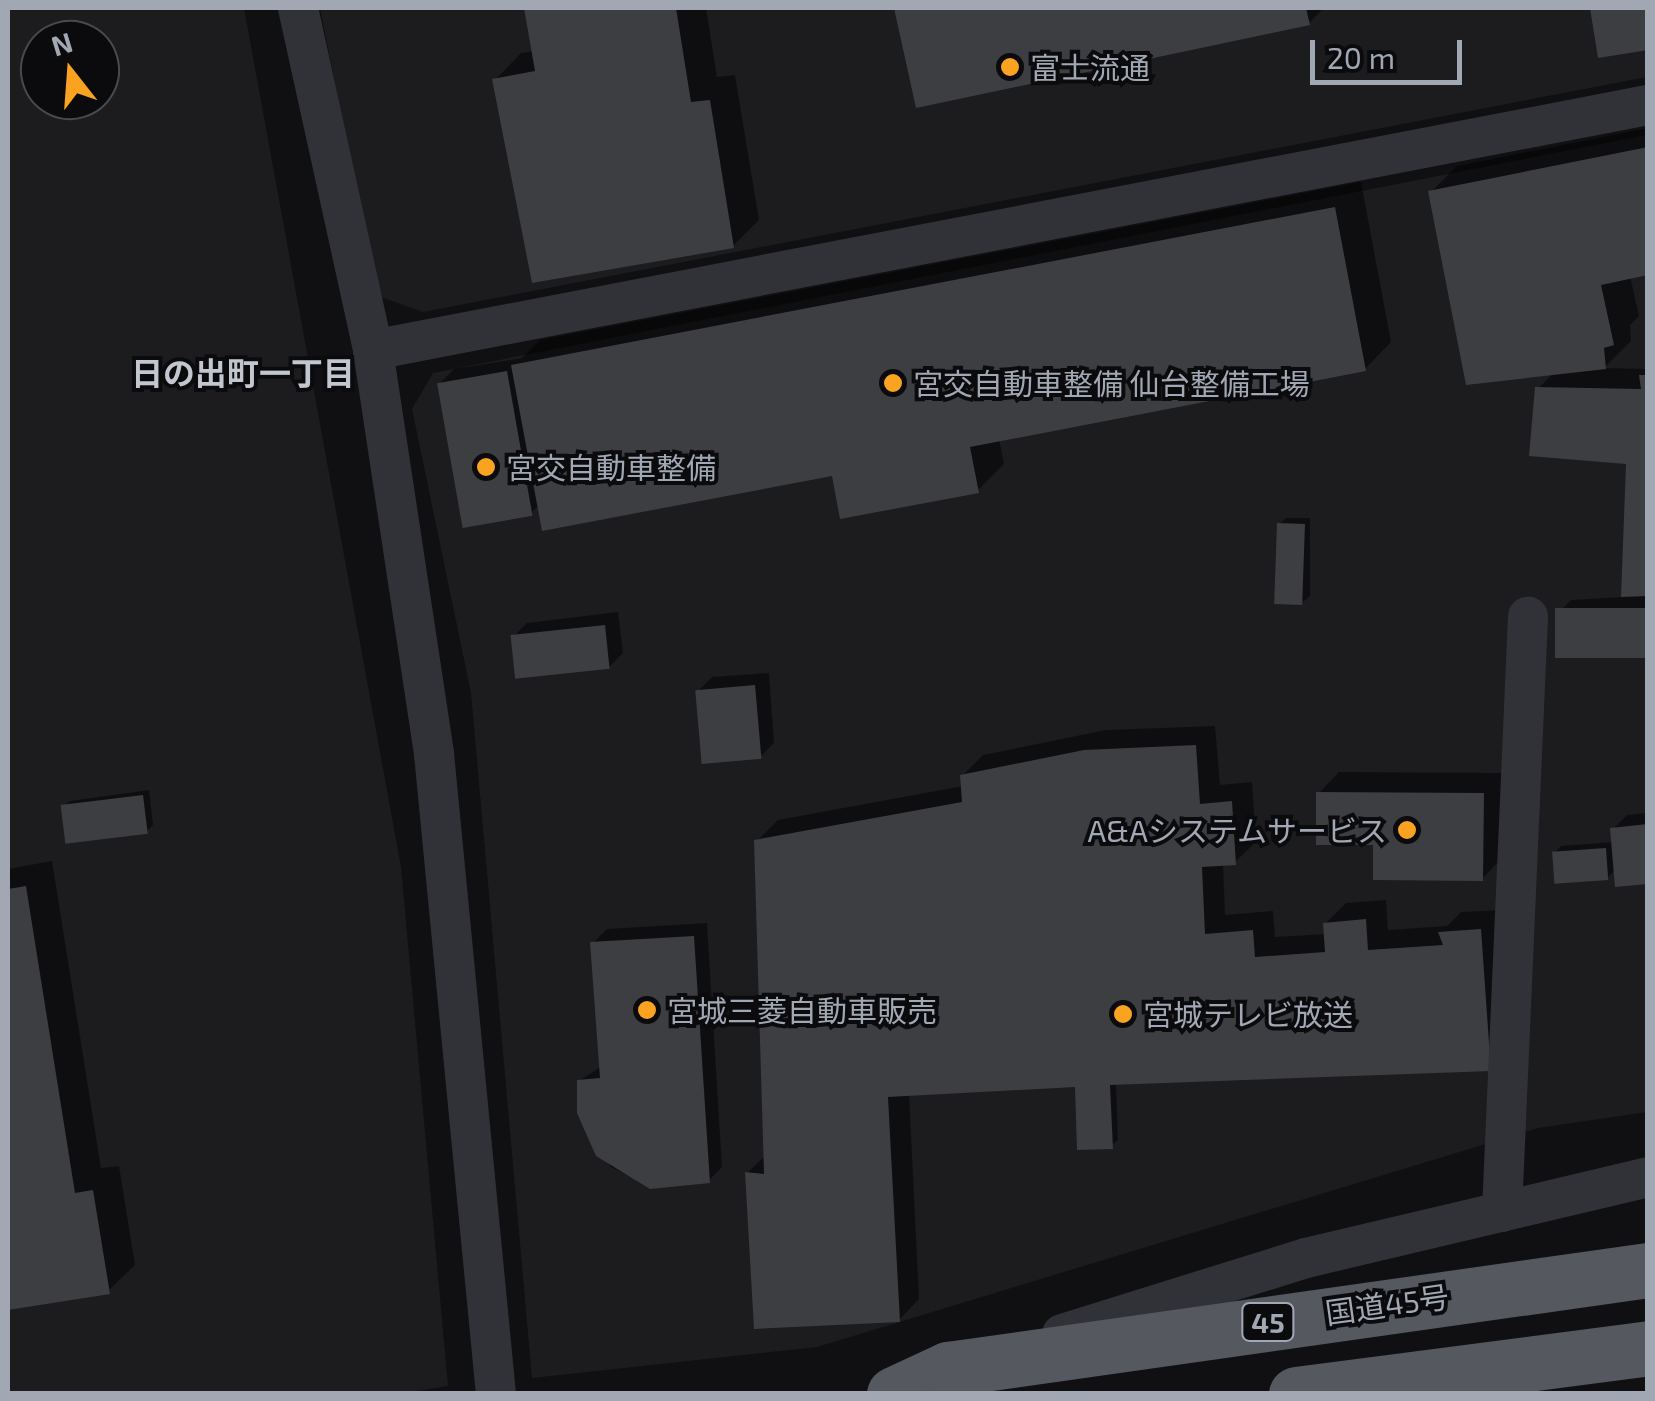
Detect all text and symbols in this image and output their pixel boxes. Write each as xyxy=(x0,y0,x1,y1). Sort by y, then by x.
north arrow xyxy=(20,20,120,120)
scale bar xyxy=(1315,20,1468,82)
text: N xyxy=(47,24,76,62)
text: 20 m xyxy=(1327,39,1395,75)
place label: 富士流通 xyxy=(1030,49,1150,85)
marker: 富士流通 xyxy=(999,56,1021,78)
district label: 日の出町一丁目 xyxy=(131,353,355,391)
place label: 宮交自動車整備 仙台整備工場 xyxy=(913,365,1310,401)
marker: 宮交自動車整備 仙台整備工場 xyxy=(882,372,904,394)
place label: 宮交自動車整備 xyxy=(506,449,716,485)
marker: 宮交自動車整備 xyxy=(475,456,497,478)
place label: A&Aシステムサービス xyxy=(1087,812,1387,848)
marker: A&Aシステムサービス xyxy=(1396,819,1418,841)
place label: 宮城三菱自動車販売 xyxy=(667,992,937,1028)
place label: 宮城テレビ放送 xyxy=(1143,996,1353,1032)
marker: 宮城三菱自動車販売 xyxy=(636,999,658,1021)
marker: 宮城テレビ放送 xyxy=(1112,1003,1134,1025)
street label: 国道45号 xyxy=(1323,1278,1451,1330)
road number: 45 xyxy=(1240,1299,1296,1345)

